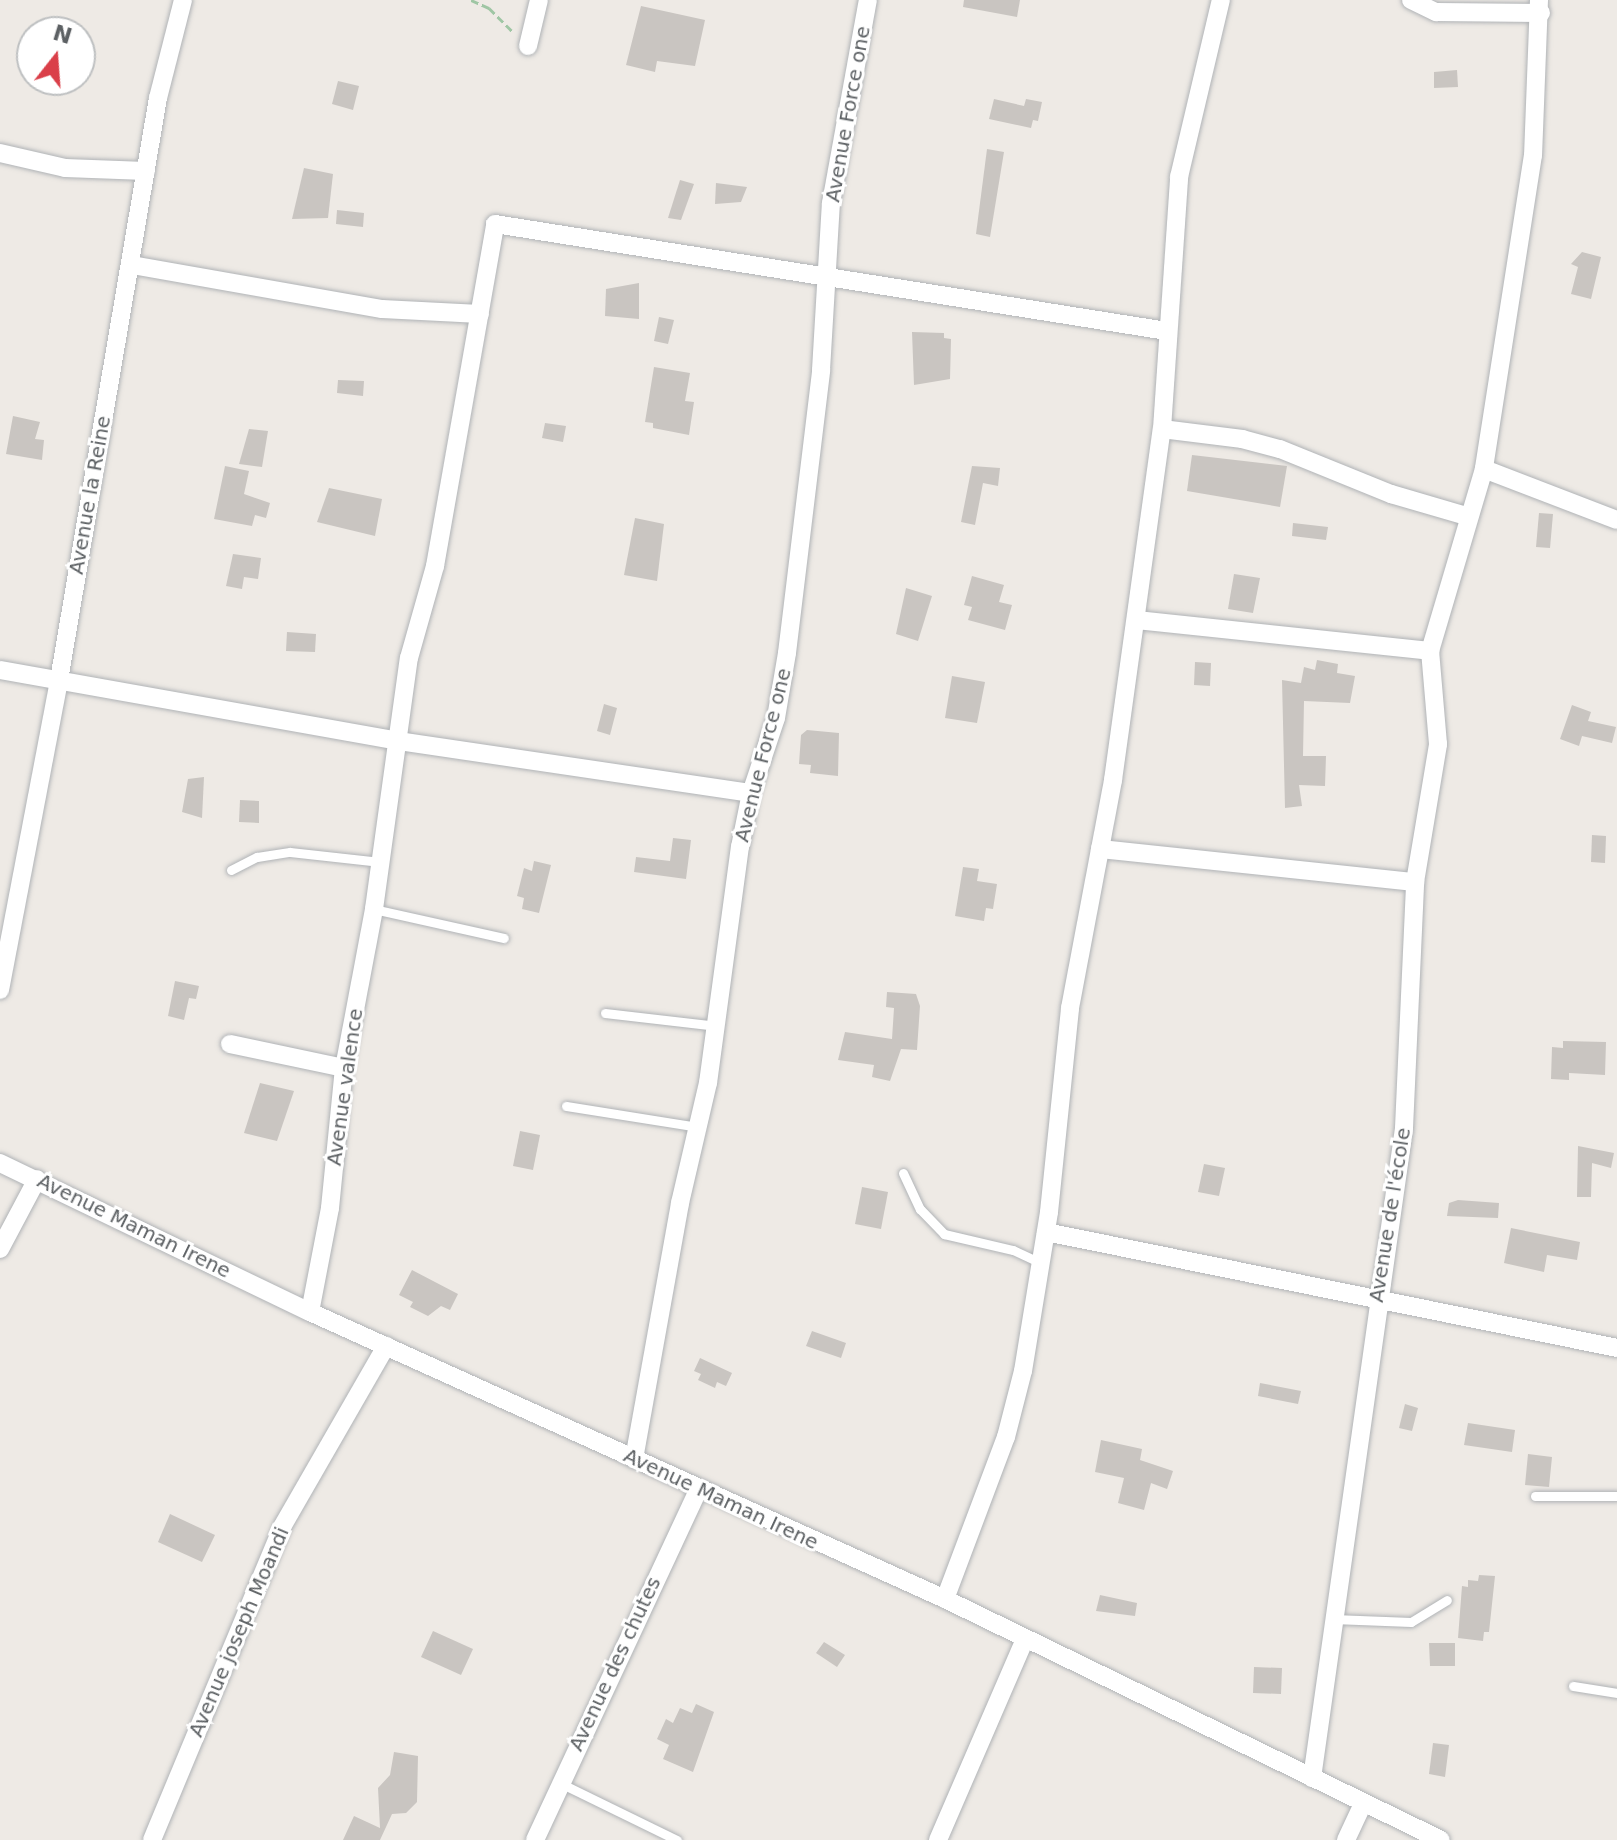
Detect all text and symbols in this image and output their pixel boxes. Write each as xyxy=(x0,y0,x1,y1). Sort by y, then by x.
north arrow xyxy=(16,16,96,96)
text: N xyxy=(50,20,75,49)
street label: Avenue Force one xyxy=(821,24,875,204)
street label: Avenue la Reine xyxy=(64,414,116,576)
street label: Avenue Force one xyxy=(730,666,796,844)
street label: Avenue valence xyxy=(322,1007,368,1167)
street label: Avenue de l'école xyxy=(1364,1126,1416,1304)
street label: Avenue Maman Irene xyxy=(34,1169,234,1283)
street label: Avenue Maman Irene xyxy=(620,1443,822,1555)
street label: Avenue joseph Moandi xyxy=(184,1523,294,1741)
street label: Avenue des chutes xyxy=(564,1573,666,1755)

